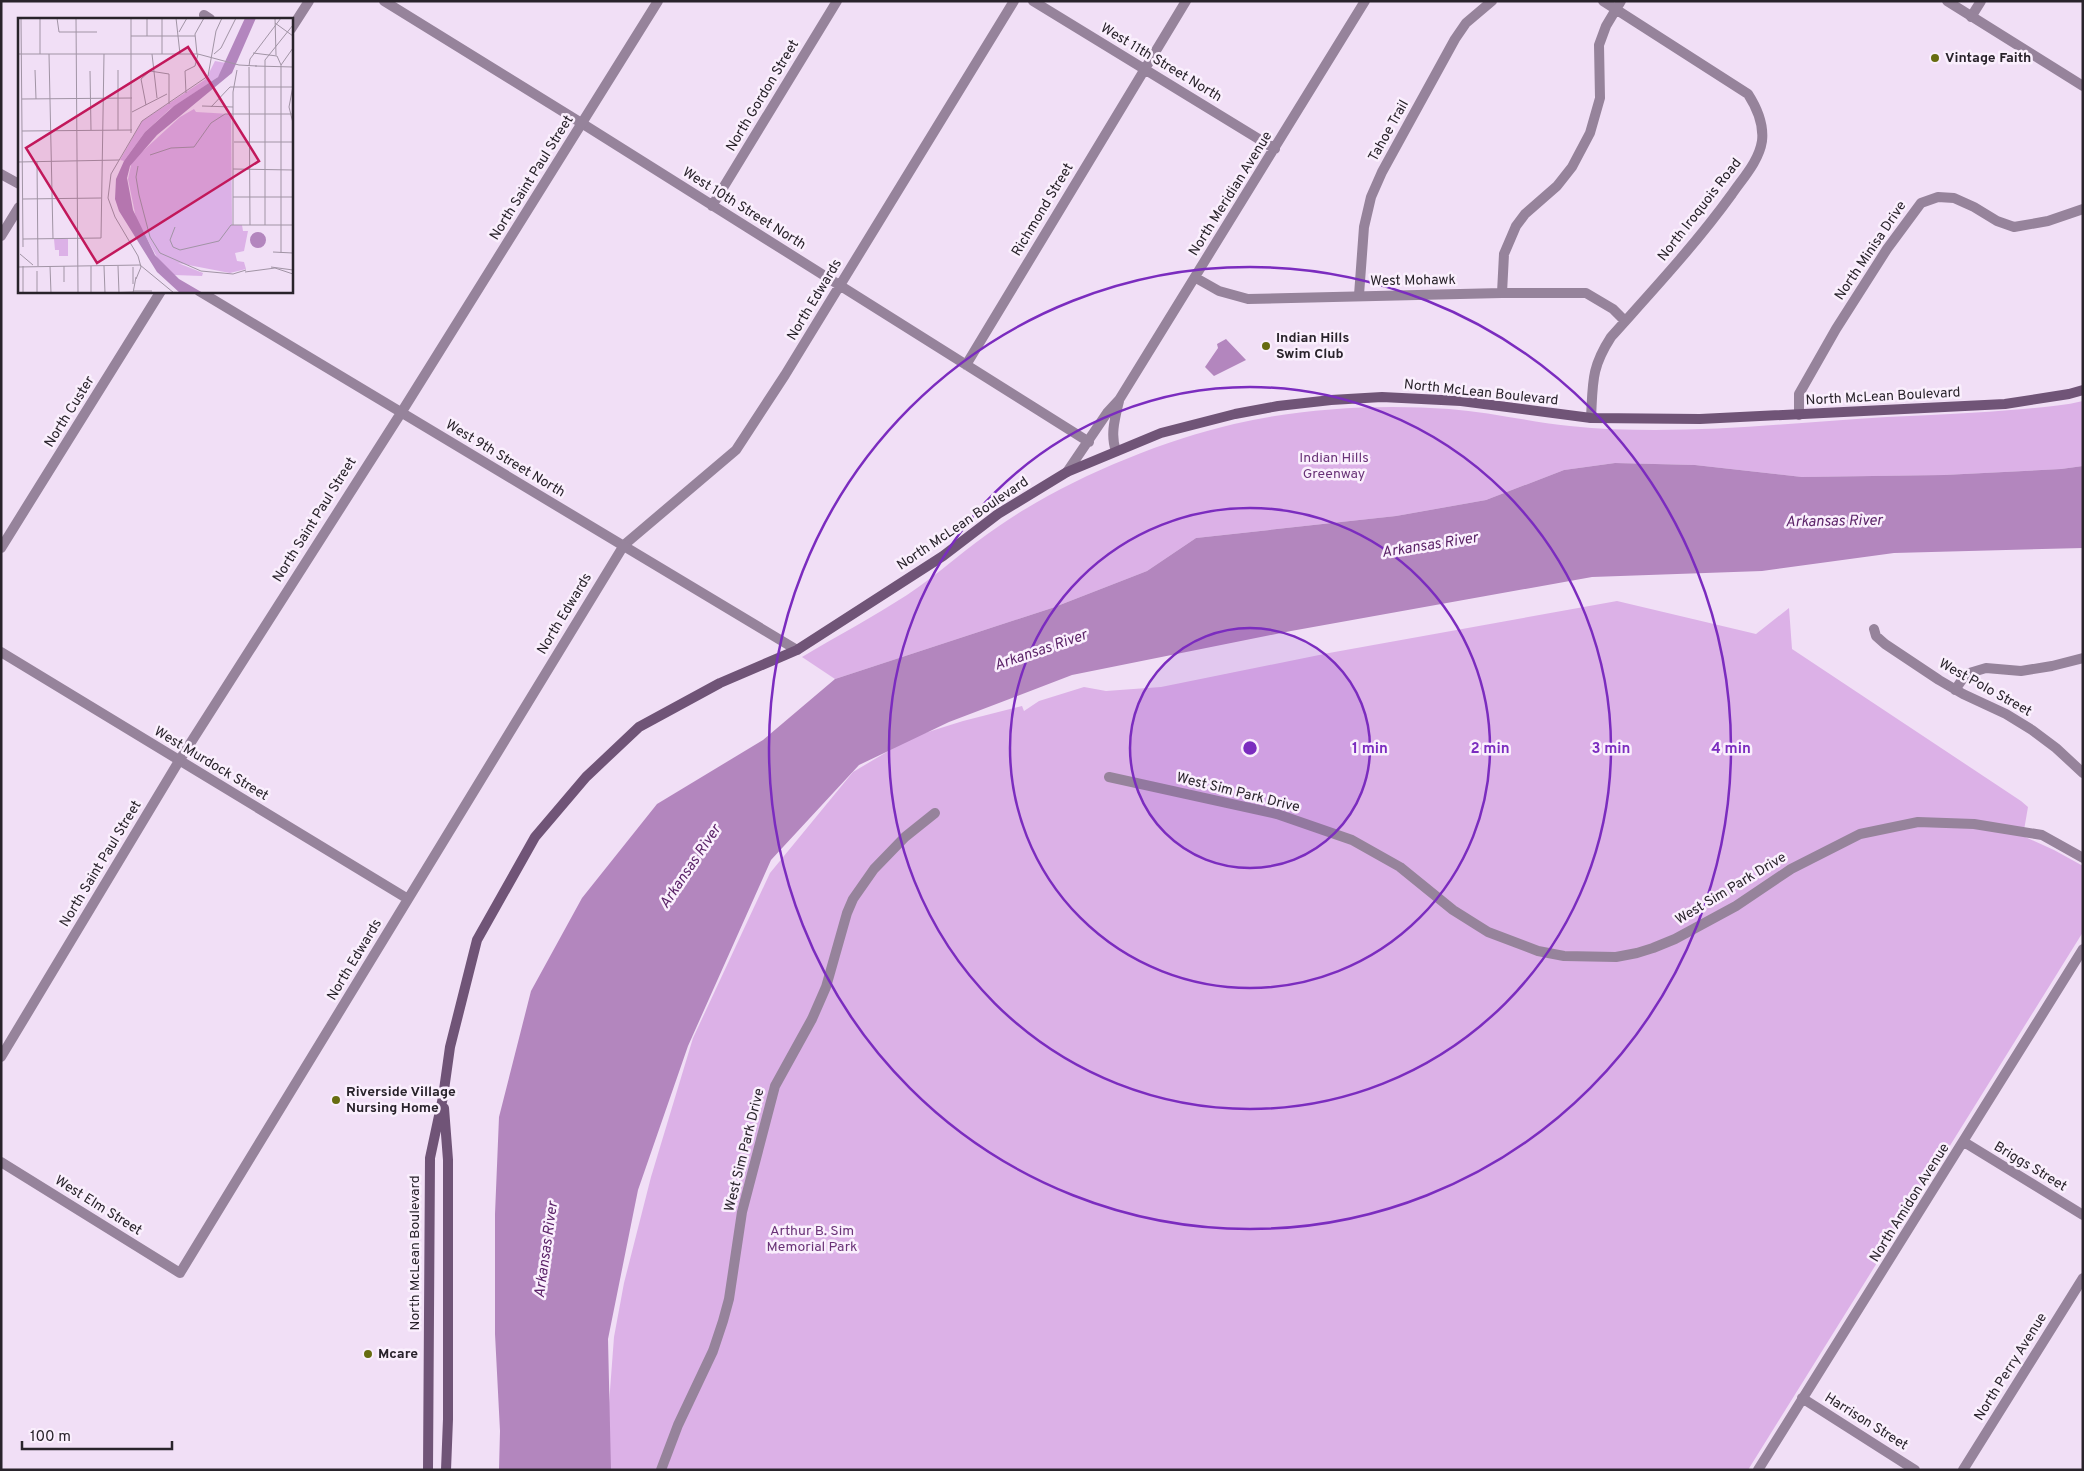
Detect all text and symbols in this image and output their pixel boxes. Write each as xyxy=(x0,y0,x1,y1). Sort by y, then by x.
inset map xyxy=(18,18,292,292)
street label: West 11th Street North xyxy=(1097,20,1225,106)
street label: North Gordon Street xyxy=(723,37,803,155)
place label: Vintage Faith xyxy=(1945,50,2031,67)
marker: Vintage Faith xyxy=(1929,52,1941,64)
street label: Tahoe Trail xyxy=(1365,97,1413,165)
street label: North Saint Paul Street xyxy=(487,112,577,244)
street label: North Meridian Avenue xyxy=(1186,129,1276,259)
street label: North Iroquois Road xyxy=(1655,155,1745,265)
street label: Richmond Street xyxy=(1009,160,1077,260)
street label: West 10th Street North xyxy=(679,164,809,254)
street label: North Minisa Drive xyxy=(1832,198,1910,304)
street label: North Edwards xyxy=(784,256,846,344)
street label: West Mohawk xyxy=(1370,272,1456,290)
place label: Indian Hills Swim Club xyxy=(1276,330,1349,363)
marker: Indian Hills Swim Club xyxy=(1260,340,1272,352)
street label: North Custer xyxy=(41,373,99,451)
street label: North McLean Boulevard xyxy=(1403,376,1559,410)
street label: North McLean Boulevard xyxy=(1805,384,1961,410)
street label: West 9th Street North xyxy=(442,417,568,501)
park label: Indian Hills Greenway xyxy=(1299,450,1369,483)
street label: North Saint Paul Street xyxy=(270,454,360,586)
street label: North McLean Boulevard xyxy=(894,474,1032,574)
water label: Arkansas River xyxy=(1785,512,1884,532)
water label: Arkansas River xyxy=(1381,529,1481,563)
street label: North Edwards xyxy=(534,570,596,658)
water label: Arkansas River xyxy=(992,626,1091,676)
street label: West Polo Street xyxy=(1935,655,2035,721)
street label: West Murdock Street xyxy=(151,723,271,805)
centre of rings xyxy=(1241,739,1259,757)
text: 1 min xyxy=(1352,740,1388,759)
text: 2 min xyxy=(1470,740,1510,759)
text: 3 min xyxy=(1591,740,1631,759)
text: 4 min xyxy=(1711,740,1751,759)
street label: West Sim Park Drive xyxy=(1175,769,1301,817)
street label: North Saint Paul Street xyxy=(57,798,145,930)
water label: Arkansas River xyxy=(656,820,727,913)
street label: West Sim Park Drive xyxy=(1672,849,1790,929)
street label: North Edwards xyxy=(324,916,386,1004)
place label: Riverside Village Nursing Home xyxy=(346,1084,456,1117)
street label: West Sim Park Drive xyxy=(721,1087,769,1213)
marker: Riverside Village Nursing Home xyxy=(330,1094,342,1106)
street label: Briggs Street xyxy=(1990,1139,2070,1195)
street label: North Amidon Avenue xyxy=(1867,1140,1953,1266)
street label: West Elm Street xyxy=(51,1172,145,1240)
street label: North McLean Boulevard xyxy=(407,1175,424,1331)
water label: Arkansas River xyxy=(531,1199,563,1299)
park label: Arthur B. Sim Memorial Park xyxy=(767,1223,857,1256)
street label: North Perry Avenue xyxy=(1971,1310,2051,1424)
place label: Mcare xyxy=(378,1346,418,1363)
marker: Mcare xyxy=(362,1348,374,1360)
street label: Harrison Street xyxy=(1821,1390,1911,1454)
scale bar xyxy=(22,1418,172,1450)
text: 100 m xyxy=(30,1428,71,1447)

